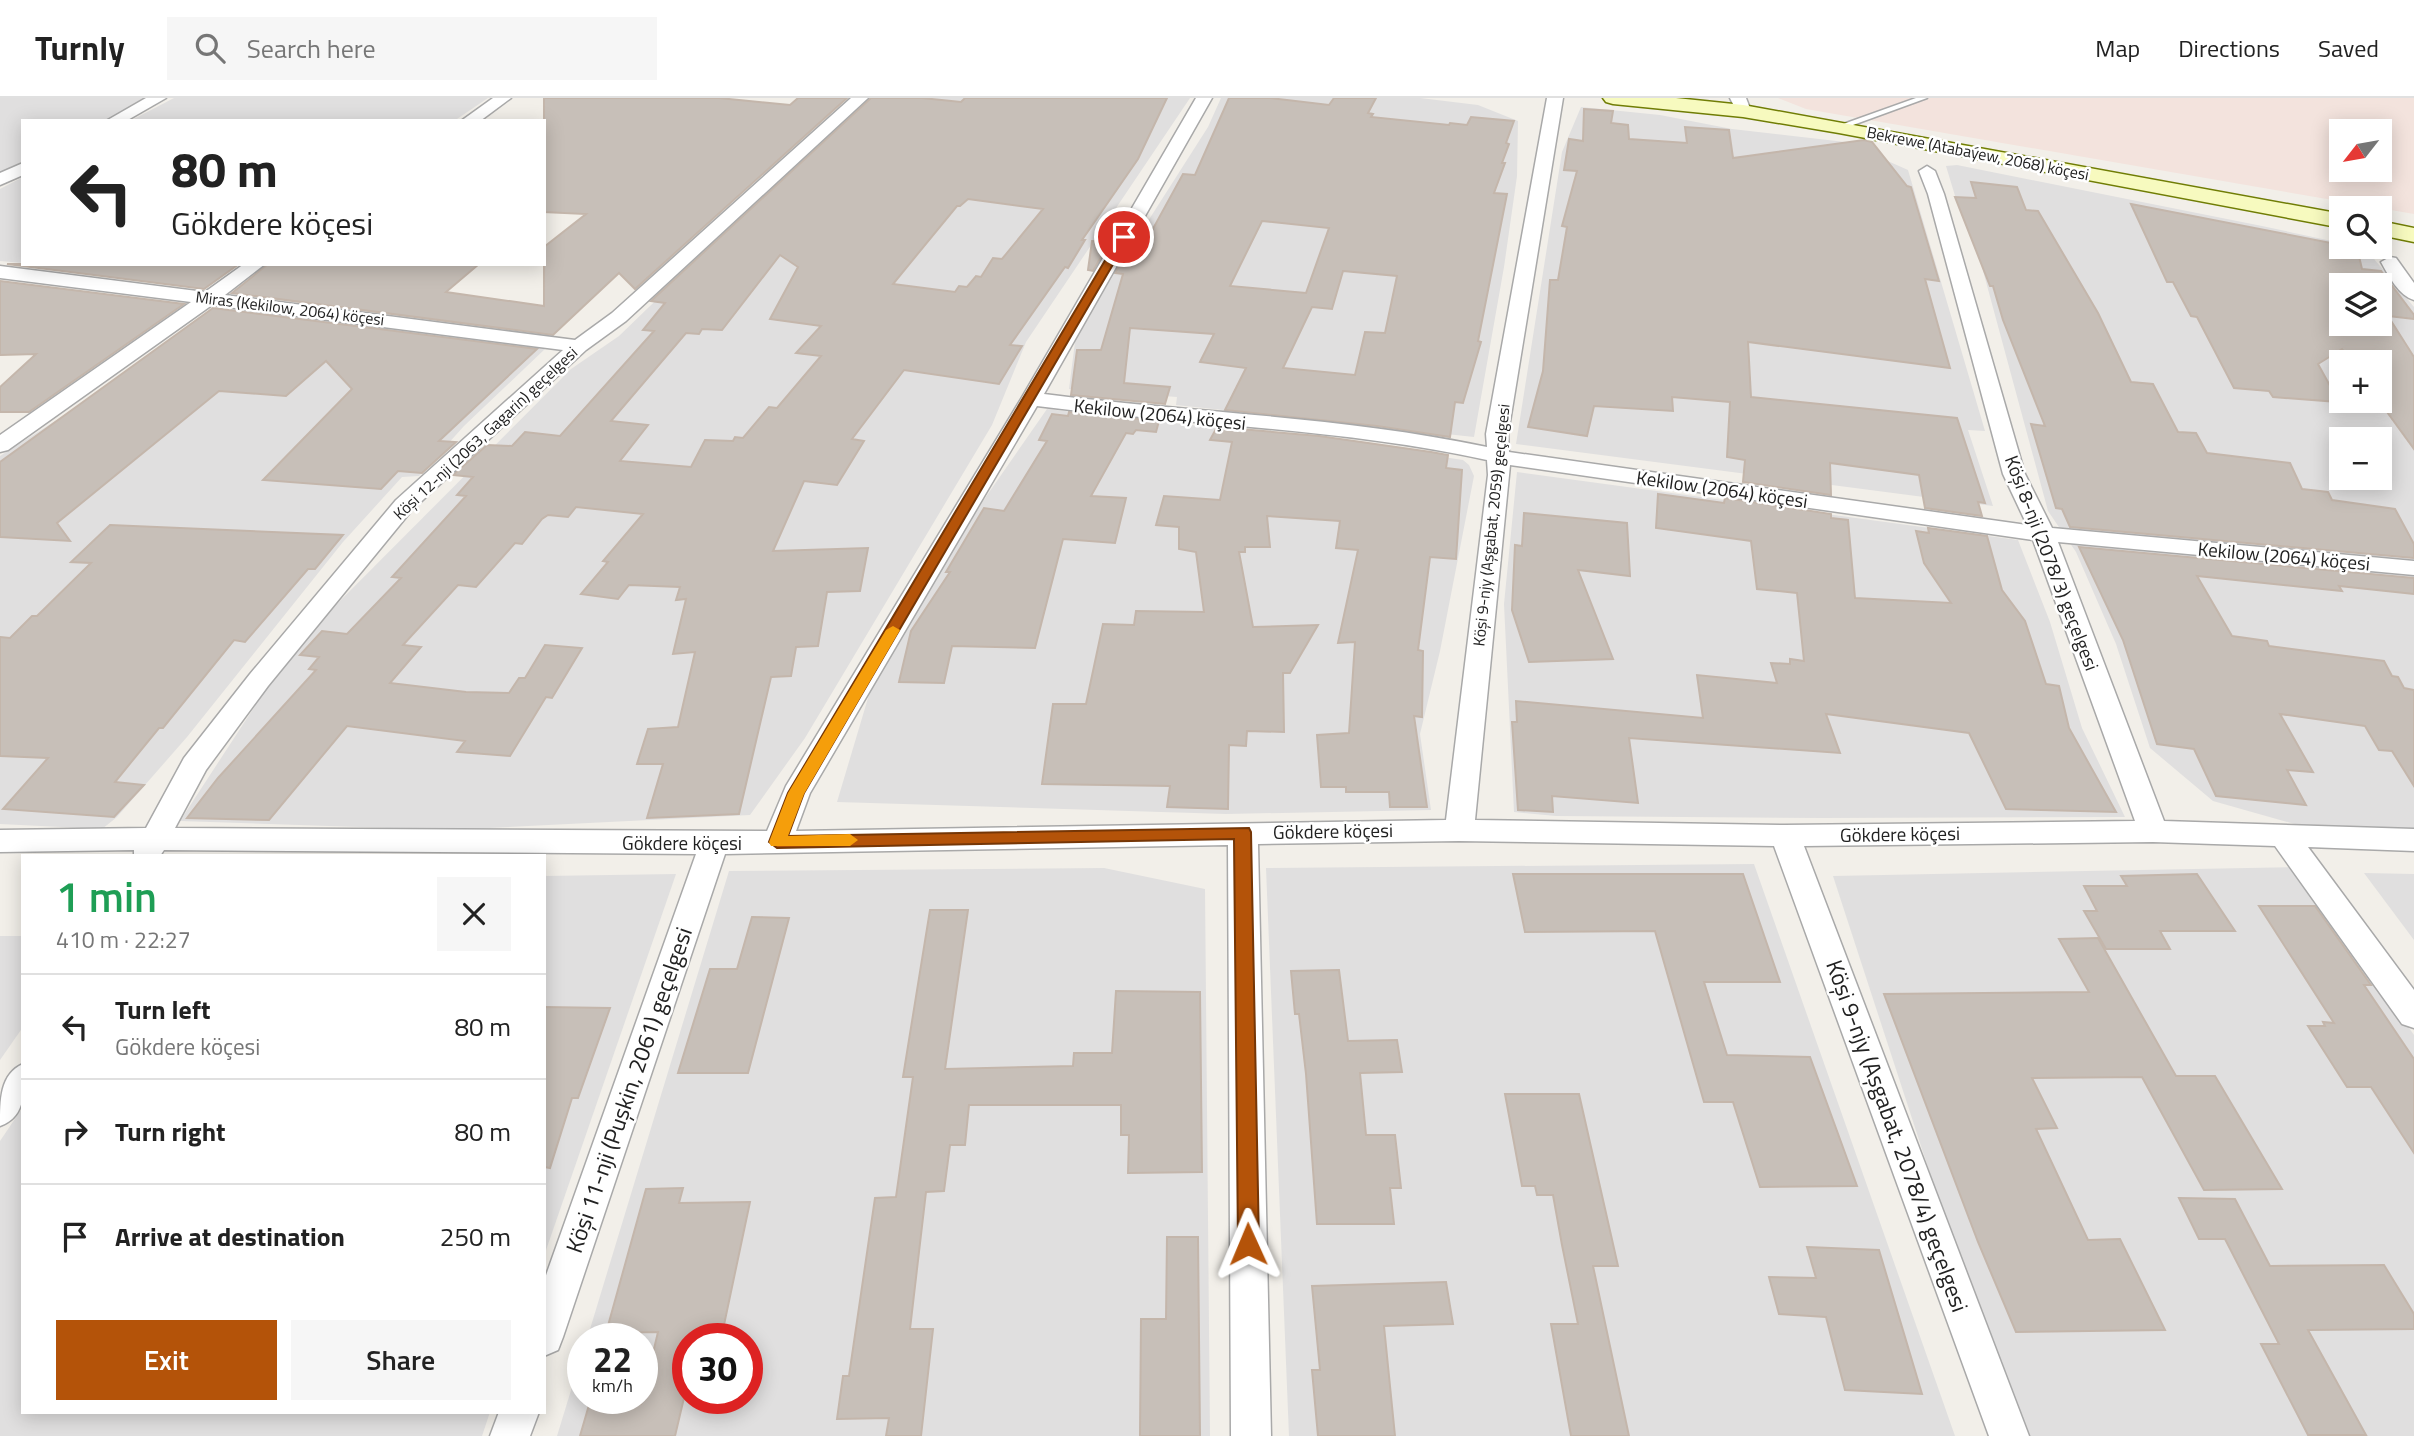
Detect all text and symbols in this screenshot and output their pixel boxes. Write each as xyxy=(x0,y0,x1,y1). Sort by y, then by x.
search box xyxy=(167,17,657,80)
text: Turnly xyxy=(35,23,125,73)
icon: search xyxy=(191,29,229,67)
text: Search here xyxy=(247,29,376,68)
text: Map xyxy=(2095,30,2140,66)
text: Directions xyxy=(2178,30,2280,66)
text: Saved xyxy=(2318,30,2379,66)
north arrow xyxy=(2329,119,2392,182)
map controls xyxy=(2329,119,2392,490)
street label: Bekrewe (Atabaýew, 2068) köçesi xyxy=(1865,120,2091,186)
text: 80 m xyxy=(171,131,278,206)
icon: left xyxy=(56,147,147,238)
button: search xyxy=(2329,196,2392,259)
text: Gökdere köçesi xyxy=(171,199,373,247)
pin xyxy=(1094,207,1154,267)
icon: arrive xyxy=(1105,218,1143,256)
button: layers xyxy=(2329,273,2392,336)
street label: Miras (Kekilow, 2064) köçesi xyxy=(194,285,386,331)
street label: Köşi 12-nji (2063, Gagarin) geçelgesi xyxy=(387,341,583,525)
button: + xyxy=(2329,350,2392,413)
street label: Kekilow (2064) köçesi xyxy=(1073,390,1247,437)
street label: Köşi 9-njy (Aşgabat, 2059) geçelgesi xyxy=(1466,403,1516,647)
button: − xyxy=(2329,427,2392,490)
street label: Köşi 8-nji (2078/3) geçelgesi xyxy=(1998,451,2107,675)
street label: Kekilow (2064) köçesi xyxy=(1634,462,1810,515)
street label: Kekilow (2064) köçesi xyxy=(2197,534,2371,577)
street label: Gökdere köçesi xyxy=(1273,815,1393,846)
street label: Gökdere köçesi xyxy=(1840,818,1960,849)
street label: Gökdere köçesi xyxy=(622,828,742,857)
text: 1 min xyxy=(56,864,157,928)
button: close xyxy=(437,877,511,951)
text: 410 m · 22:27 xyxy=(56,922,191,957)
street label: Köşi 11-nji (Puşkin, 2061) geçelgesi xyxy=(556,922,701,1257)
street label: Köşi 9-njy (Aşgabat, 2078/4) geçelgesi xyxy=(1817,955,1978,1317)
text: Turn left xyxy=(115,990,210,1029)
text: 80 m xyxy=(454,1007,511,1046)
icon: left xyxy=(56,1008,94,1046)
text: Gökdere köçesi xyxy=(115,1029,260,1064)
text: Turn right xyxy=(115,1112,226,1151)
text: 80 m xyxy=(454,1112,511,1151)
icon: right xyxy=(56,1113,94,1151)
position arrow xyxy=(1211,1207,1285,1281)
text: Arrive at destination xyxy=(115,1217,345,1256)
text: 250 m xyxy=(440,1217,511,1256)
icon: arrive xyxy=(56,1218,94,1256)
button: Exit xyxy=(56,1320,277,1400)
button: Share xyxy=(291,1320,511,1400)
speed limit sign: 30 xyxy=(672,1323,763,1414)
text: 22 xyxy=(593,1332,632,1386)
text: km/h xyxy=(592,1372,633,1399)

